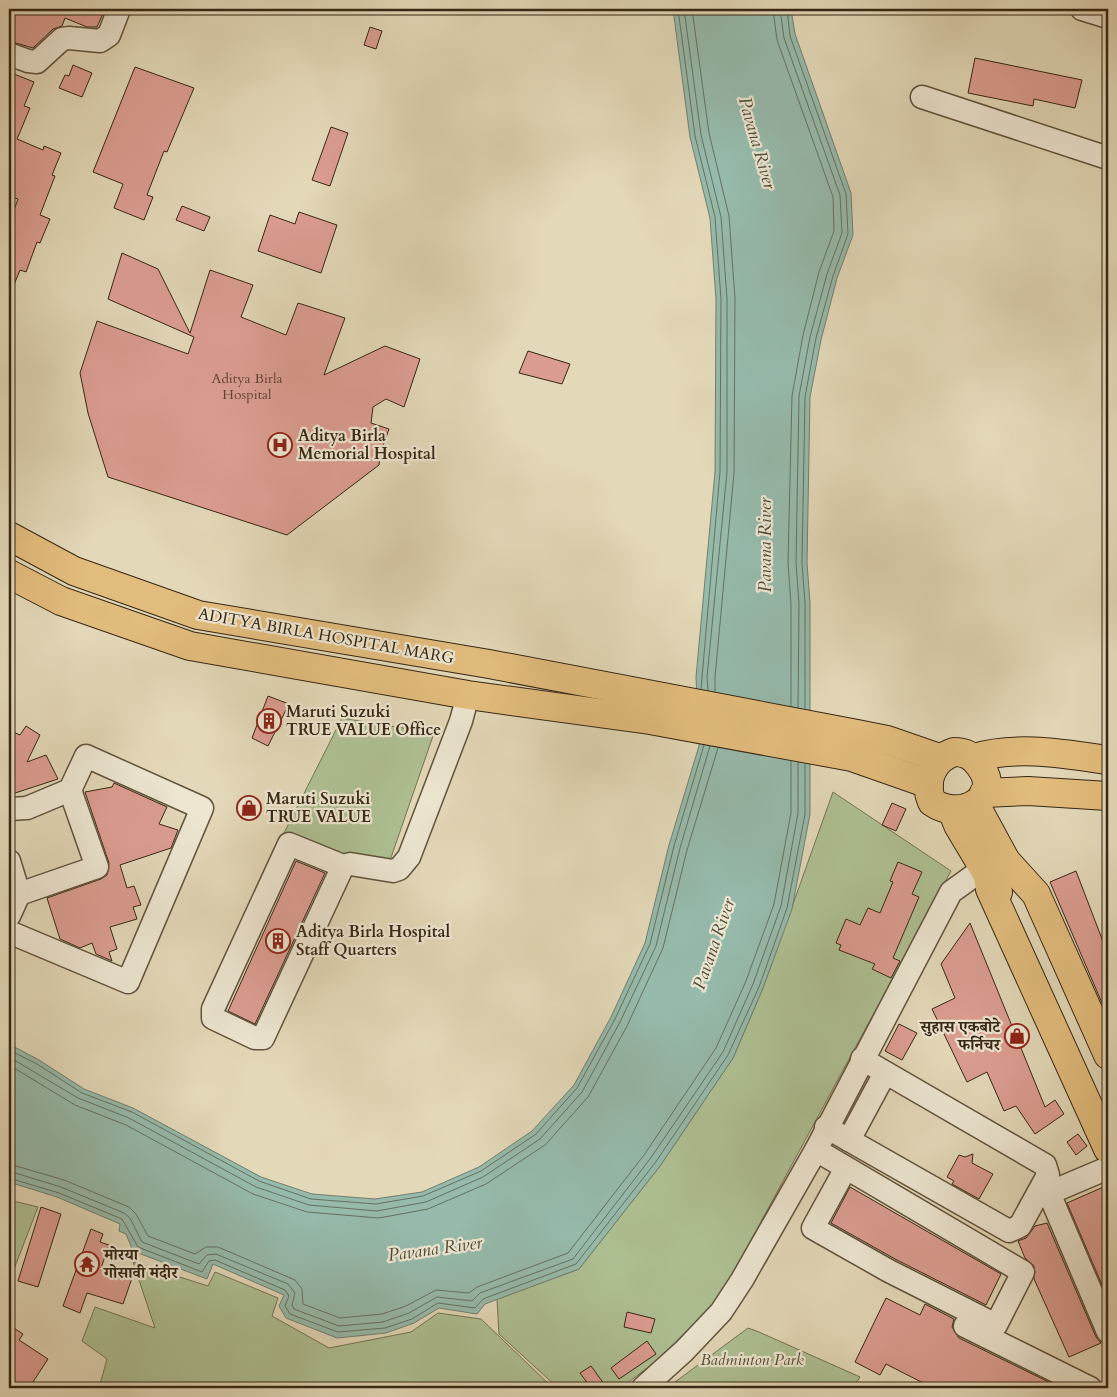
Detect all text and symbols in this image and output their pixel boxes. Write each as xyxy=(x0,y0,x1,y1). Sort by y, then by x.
water label: Pavana River xyxy=(732,94,782,193)
house number: Aditya Birla Hospital xyxy=(211,369,283,404)
place label: Aditya Birla Memorial Hospital xyxy=(298,425,436,465)
hospital icon: Aditya Birla Memorial Hospital xyxy=(267,432,293,458)
water label: Pavana River xyxy=(753,496,778,592)
street label: ADITYA BIRLA HOSPITAL MARG xyxy=(196,603,456,669)
place label: Maruti Suzuki TRUE VALUE Office xyxy=(286,701,441,741)
building icon: Maruti Suzuki TRUE VALUE Office xyxy=(256,708,282,734)
place label: Maruti Suzuki TRUE VALUE xyxy=(266,788,371,828)
shop icon: Maruti Suzuki TRUE VALUE xyxy=(236,795,262,821)
water label: Pavana River xyxy=(687,894,742,993)
place label: Aditya Birla Hospital Staff Quarters xyxy=(296,921,450,961)
building icon: Aditya Birla Hospital Staff Quarters xyxy=(265,928,291,954)
place label: सुहास एकबोटे फर्निचर xyxy=(919,1016,1001,1056)
shop icon: सुहास एकबोटे फर्निचर xyxy=(1004,1023,1030,1049)
water label: Pavana River xyxy=(386,1230,485,1268)
place label: मोरया गोसावी मंदीर xyxy=(102,1244,179,1284)
temple icon: मोरया गोसावी मंदीर xyxy=(74,1251,100,1277)
park label: Badminton Park xyxy=(700,1349,804,1371)

